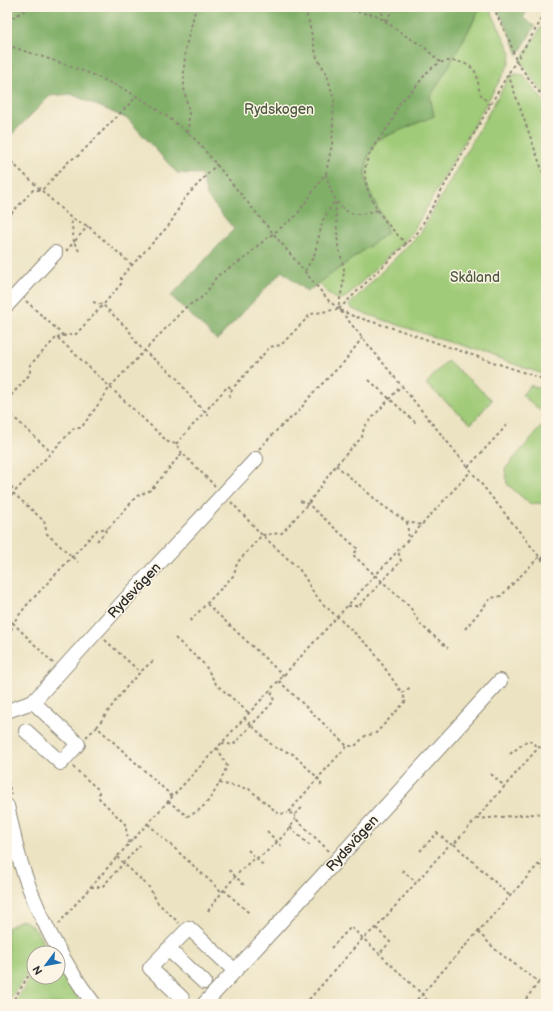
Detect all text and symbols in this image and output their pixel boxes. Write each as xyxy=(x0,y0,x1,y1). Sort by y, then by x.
park label: Rydskogen xyxy=(244,101,314,118)
park label: Skåland xyxy=(450,269,500,286)
street label: Rydsvägen xyxy=(104,559,164,622)
street label: Rydsvägen xyxy=(323,812,382,875)
north arrow xyxy=(26,945,66,985)
text: N xyxy=(30,963,46,977)

